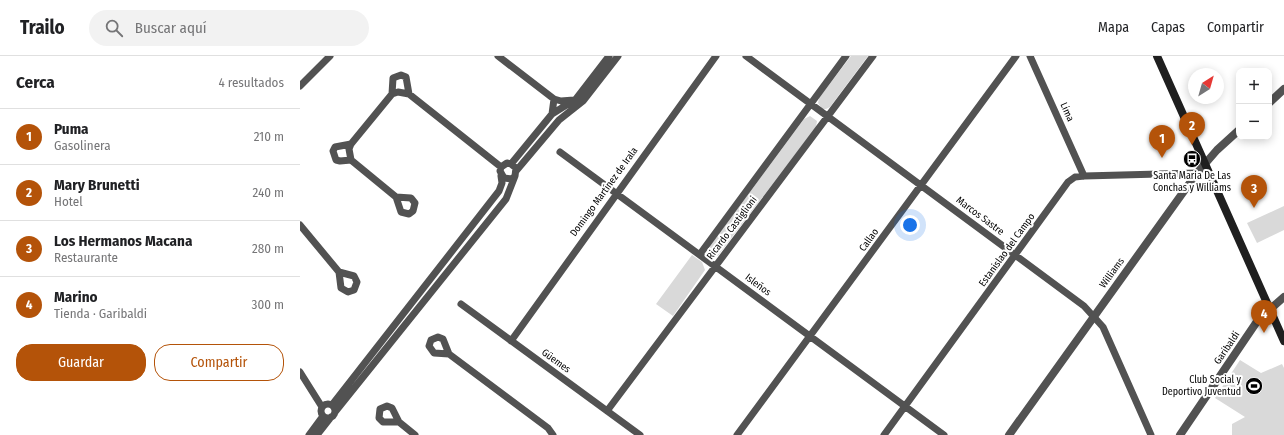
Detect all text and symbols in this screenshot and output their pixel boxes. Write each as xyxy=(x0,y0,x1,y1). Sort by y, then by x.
search box xyxy=(89,10,369,46)
text: Trailo xyxy=(20,16,65,39)
icon: search xyxy=(103,17,125,39)
text: Buscar aquí xyxy=(135,19,207,37)
text: Mapa xyxy=(1098,19,1129,36)
text: Capas xyxy=(1151,19,1185,36)
text: Compartir xyxy=(1207,19,1264,36)
north arrow xyxy=(1188,68,1224,104)
map controls xyxy=(1236,68,1272,140)
button: + xyxy=(1236,68,1272,104)
text: Cerca xyxy=(16,72,55,93)
text: 4 resultados xyxy=(218,75,284,90)
street label: Lima xyxy=(1058,101,1076,123)
button: − xyxy=(1236,104,1272,140)
pin: 2 xyxy=(1179,112,1205,145)
text: Puma xyxy=(54,120,89,138)
pin: 1 xyxy=(1149,125,1175,158)
text: 1 xyxy=(26,129,32,144)
text: 210 m xyxy=(254,129,284,144)
text: Gasolinera xyxy=(54,138,111,153)
street label: Domingo Martínez de Irala xyxy=(567,144,640,239)
bus stop icon: Santa Maria De Las Conchas y Williams xyxy=(1182,149,1202,169)
place label: Santa Maria De Las Conchas y Williams xyxy=(1153,170,1231,194)
pin: 3 xyxy=(1241,175,1267,208)
text: Mary Brunetti xyxy=(54,176,140,194)
text: 2 xyxy=(26,185,32,200)
text: 240 m xyxy=(252,185,284,200)
text: Hotel xyxy=(54,194,83,209)
street label: Ricardo Castiglioni xyxy=(704,194,760,262)
street label: Marcos Sastre xyxy=(954,194,1006,238)
street label: Estanislao del Campo xyxy=(976,211,1038,289)
your location xyxy=(900,215,920,235)
street label: Callao xyxy=(857,226,881,254)
text: Los Hermanos Macana xyxy=(54,232,192,250)
text: 3 xyxy=(26,241,32,256)
text: 280 m xyxy=(252,241,284,256)
text: Restaurante xyxy=(54,250,118,265)
street label: Williams xyxy=(1097,255,1127,291)
street label: Isleños xyxy=(743,271,773,299)
text: Marino xyxy=(54,288,98,306)
text: 4 xyxy=(26,297,32,312)
text: 300 m xyxy=(252,297,284,312)
pin: 4 xyxy=(1251,300,1277,333)
text: Tienda · Garibaldi xyxy=(54,306,147,321)
street label: Garibaldi xyxy=(1212,329,1242,367)
button: Guardar xyxy=(16,344,146,381)
button: Compartir xyxy=(154,344,284,381)
street label: Güemes xyxy=(539,347,573,375)
place label: Club Social y Deportivo Juventud xyxy=(1162,374,1242,398)
sports icon: Club Social y Deportivo Juventud xyxy=(1244,376,1264,396)

